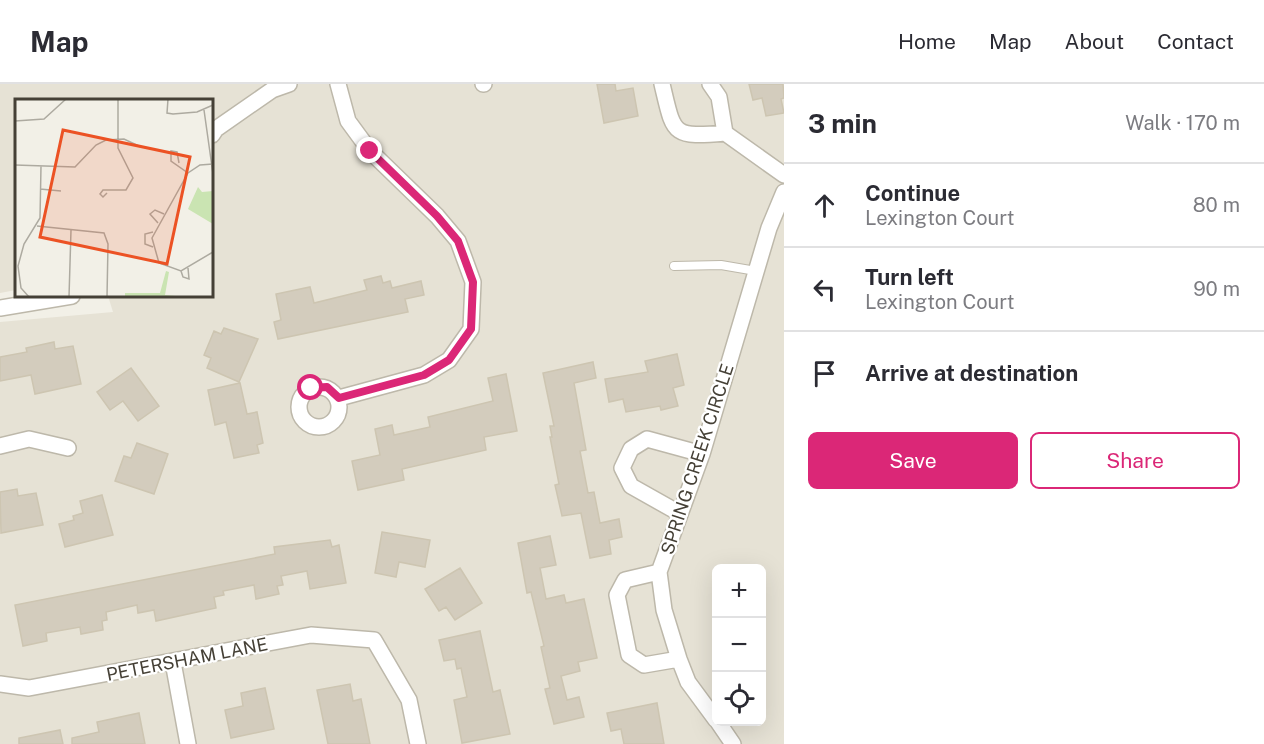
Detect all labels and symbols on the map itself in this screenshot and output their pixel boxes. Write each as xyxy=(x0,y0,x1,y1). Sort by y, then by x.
inset map xyxy=(15,99,213,297)
route end xyxy=(356,137,382,163)
street label: SPRING CREEK CIRCLE xyxy=(656,361,738,557)
route start xyxy=(297,374,323,400)
street label: PETERSHAM LANE xyxy=(105,633,269,685)

